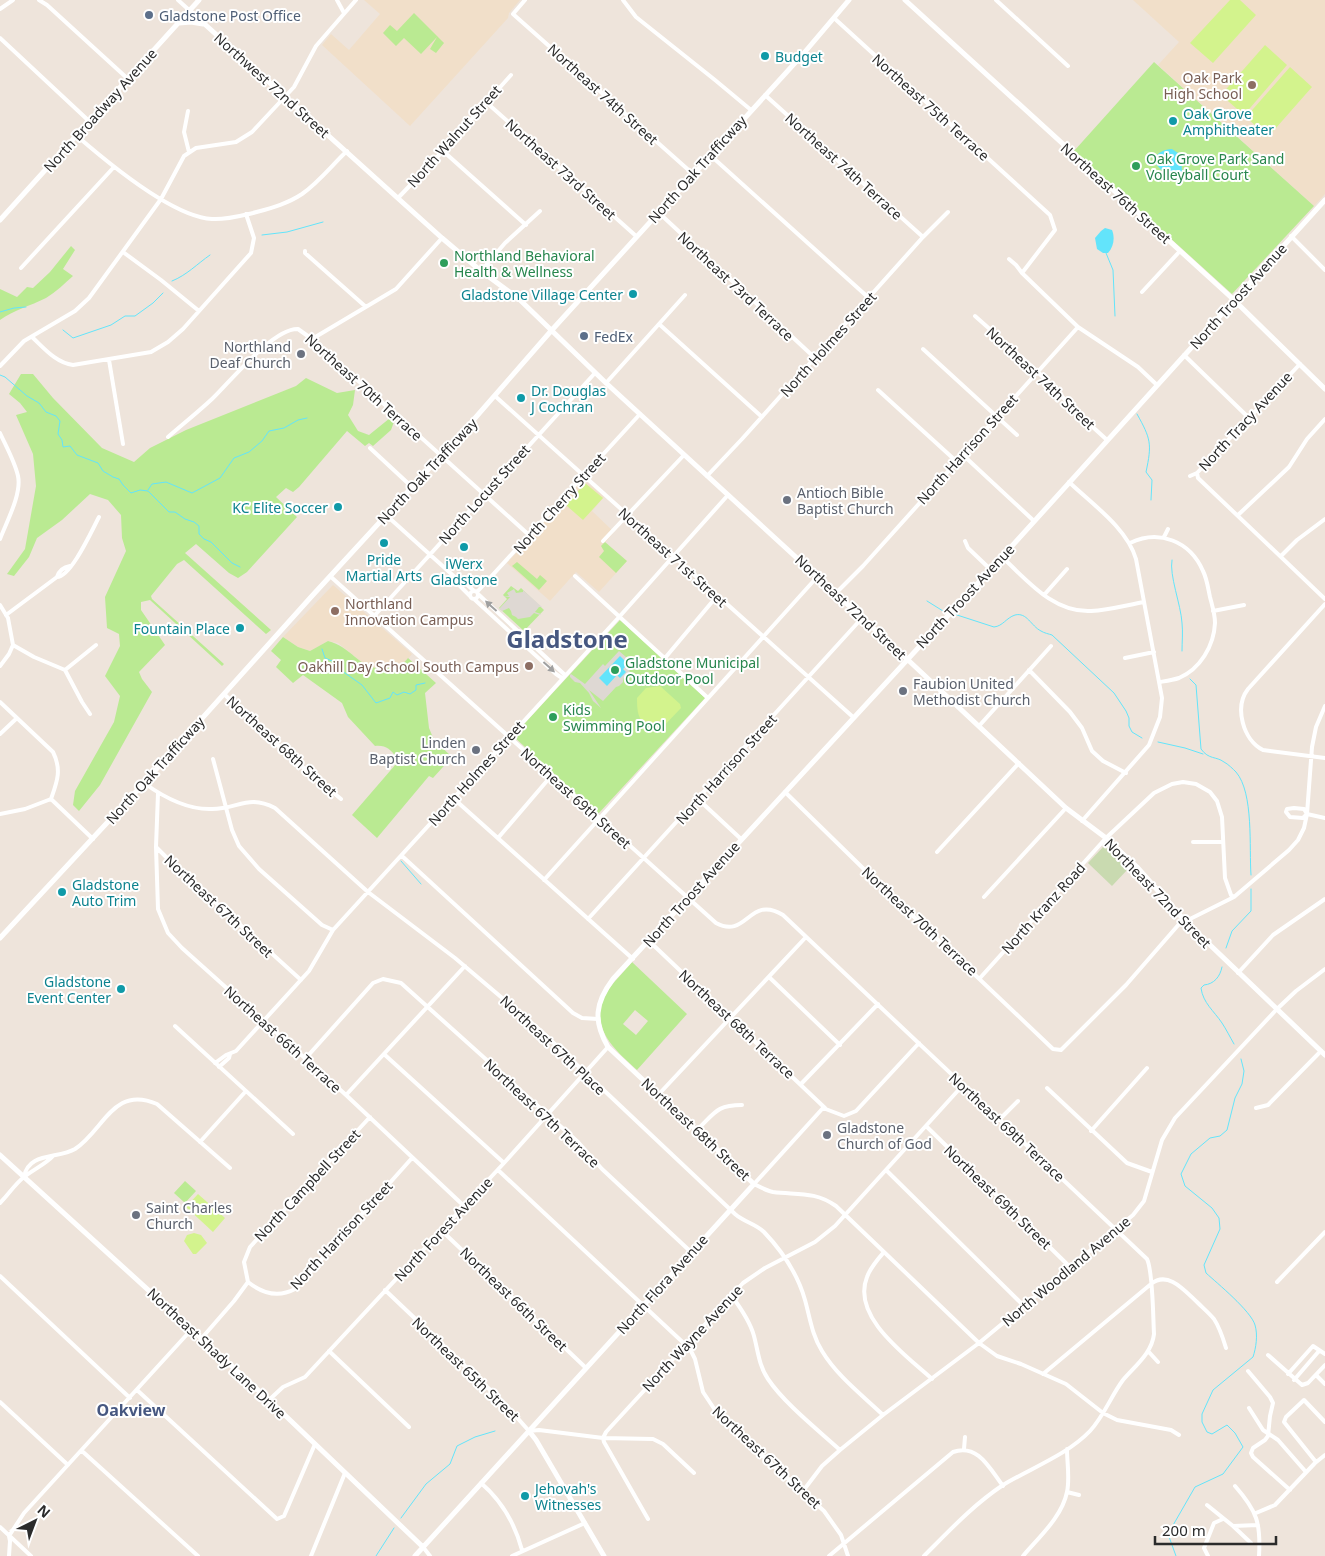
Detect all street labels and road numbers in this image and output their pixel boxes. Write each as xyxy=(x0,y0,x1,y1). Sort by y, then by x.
street label: Northwest 72nd Street xyxy=(210,28,334,142)
street label: Northeast 74th Street xyxy=(544,39,662,149)
street label: North Broadway Avenue xyxy=(39,44,161,176)
street label: Northeast 75th Terrace xyxy=(868,49,994,165)
street label: North Walnut Street xyxy=(403,81,505,191)
street label: Northeast 74th Terrace xyxy=(781,108,907,224)
street label: North Oak Trafficway xyxy=(644,111,751,227)
street label: Northeast 73rd Street xyxy=(502,114,620,224)
street label: Northeast 76th Street xyxy=(1057,138,1175,248)
street label: Northeast 73rd Terrace xyxy=(674,227,798,345)
street label: North Troost Avenue xyxy=(1185,239,1291,353)
street label: North Holmes Street xyxy=(776,287,880,401)
street label: Northeast 74th Street xyxy=(983,323,1099,433)
street label: Northeast 70th Terrace xyxy=(301,329,427,445)
street label: North Tracy Avenue xyxy=(1194,367,1296,475)
street label: North Harrison Street xyxy=(912,390,1022,508)
street label: North Oak Trafficway xyxy=(373,413,482,528)
street label: North Locust Street xyxy=(434,440,534,548)
street label: North Cherry Street xyxy=(509,449,609,557)
street label: Northeast 71st Street xyxy=(615,503,731,611)
street label: North Troost Avenue xyxy=(912,540,1018,652)
street label: Northeast 72nd Street xyxy=(791,550,911,664)
street label: Northeast 68th Street xyxy=(223,691,341,801)
street label: North Harrison Street xyxy=(671,710,781,828)
street label: North Oak Trafficway xyxy=(102,712,209,828)
street label: North Holmes Street xyxy=(424,716,528,830)
street label: Northeast 69th Street xyxy=(517,743,635,853)
street label: Northeast 72nd Street xyxy=(1101,834,1215,952)
street label: North Troost Avenue xyxy=(638,837,744,951)
street label: Northeast 67th Street xyxy=(161,851,277,961)
street label: North Kranz Road xyxy=(997,858,1089,958)
street label: Northeast 70th Terrace xyxy=(858,862,982,980)
street label: Northeast 68th Terrace xyxy=(675,965,799,1083)
street label: Northeast 66th Terrace xyxy=(220,981,346,1097)
street label: Northeast 67th Place xyxy=(496,991,610,1099)
street label: Northeast 67th Terrace xyxy=(480,1054,604,1172)
street label: Northeast 69th Terrace xyxy=(945,1068,1069,1186)
street label: Northeast 68th Street xyxy=(638,1074,754,1184)
street label: North Campbell Street xyxy=(250,1125,364,1245)
street label: Northeast 69th Street xyxy=(940,1141,1056,1253)
street label: North Forest Avenue xyxy=(390,1173,496,1285)
street label: North Harrison Street xyxy=(286,1177,396,1293)
street label: North Woodland Avenue xyxy=(998,1212,1134,1330)
street label: North Flora Avenue xyxy=(612,1230,712,1338)
street label: Northeast 66th Street xyxy=(456,1243,572,1355)
street label: North Wayne Avenue xyxy=(638,1281,747,1395)
street label: Northeast Shady Lane Drive xyxy=(143,1284,291,1423)
street label: Northeast 65th Street xyxy=(408,1313,524,1425)
street label: Northeast 67th Street xyxy=(709,1402,825,1512)

